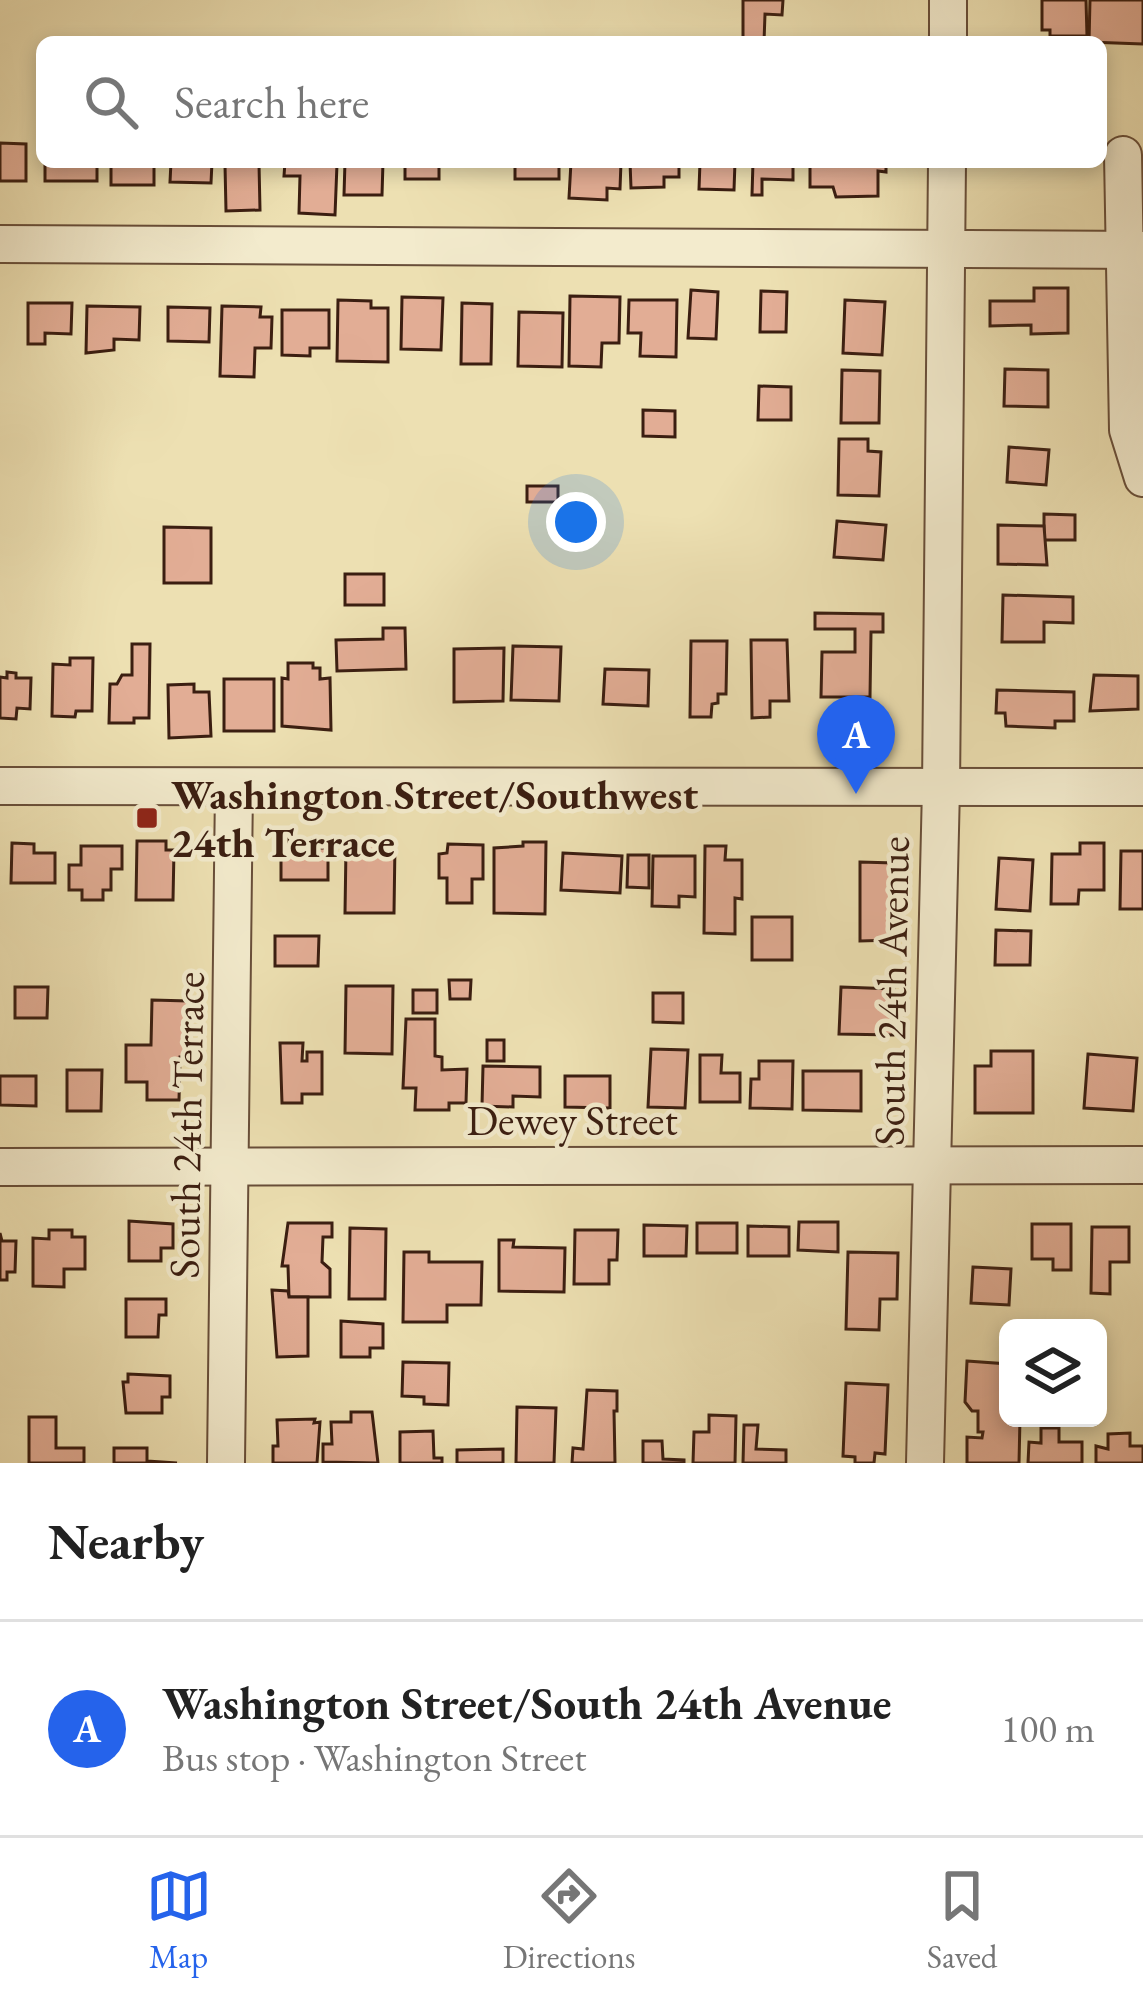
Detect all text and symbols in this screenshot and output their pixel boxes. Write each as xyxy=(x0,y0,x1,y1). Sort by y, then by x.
search box xyxy=(36,36,1107,168)
icon: search xyxy=(78,69,144,135)
text: Search here xyxy=(174,73,369,131)
your location xyxy=(546,492,606,552)
pin: A xyxy=(817,695,895,794)
place label: Washington Street/Southwest 24th Terrace xyxy=(171,767,698,870)
marker: Washington Street/Southwest 24th Terrace xyxy=(134,805,160,831)
street label: South 24th Avenue xyxy=(861,836,922,1146)
street label: South 24th Terrace xyxy=(156,971,217,1279)
street label: Dewey Street xyxy=(466,1093,678,1148)
map controls xyxy=(999,1319,1107,1427)
button: layers xyxy=(999,1319,1107,1427)
text: Nearby xyxy=(48,1508,204,1574)
text: Washington Street/South 24th Avenue xyxy=(162,1674,892,1732)
text: A xyxy=(73,1703,101,1754)
text: 100 m xyxy=(1001,1703,1095,1754)
text: Bus stop · Washington Street xyxy=(162,1732,586,1783)
tab: Map xyxy=(146,1863,212,1978)
tab: Directions xyxy=(503,1863,636,1978)
tab: Saved xyxy=(927,1863,997,1978)

